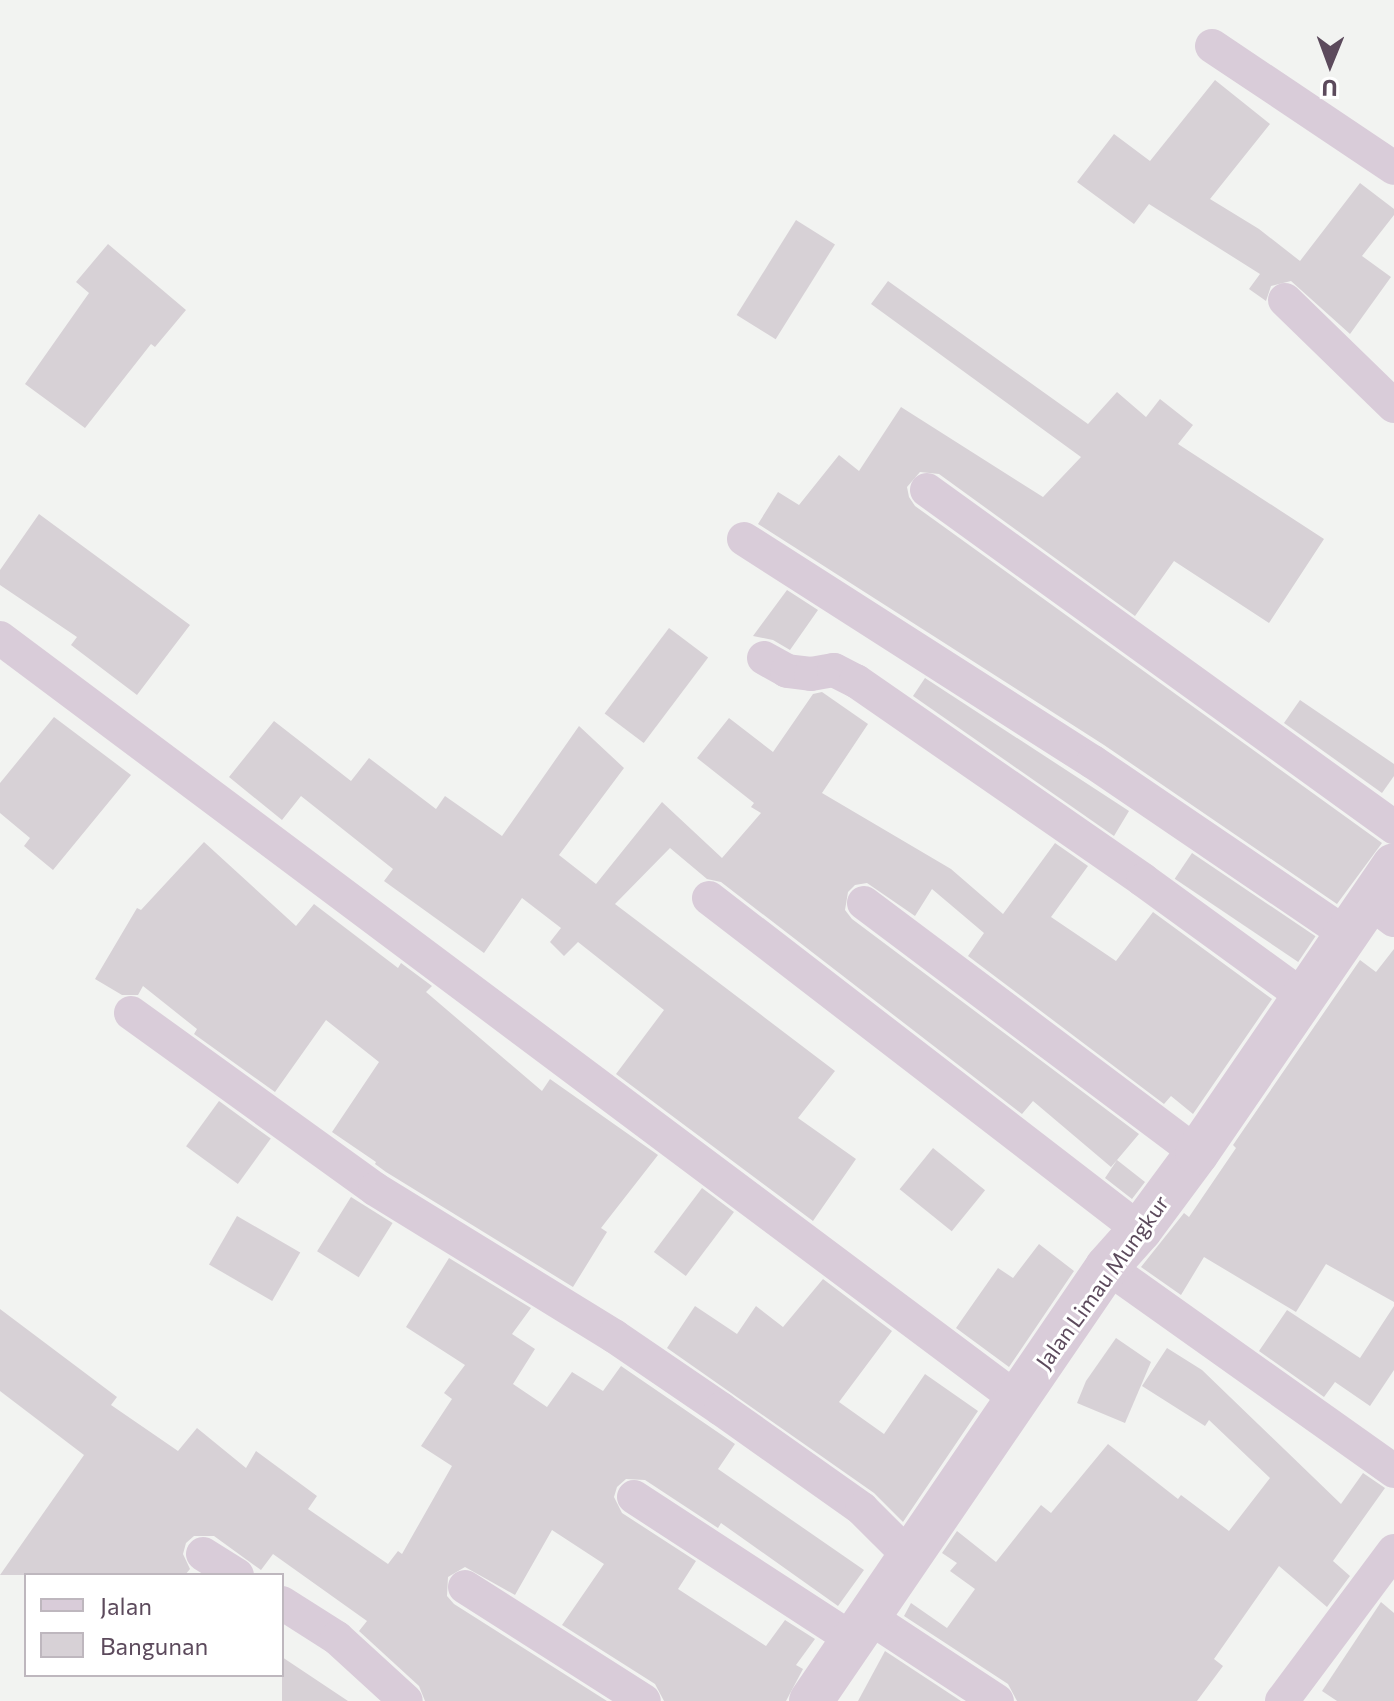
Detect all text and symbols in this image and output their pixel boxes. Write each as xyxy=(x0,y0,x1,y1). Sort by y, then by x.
north arrow xyxy=(1290,24,1370,104)
text: U xyxy=(1321,75,1338,102)
street label: Jalan Limau Mungkur xyxy=(1030,1190,1174,1374)
legend xyxy=(24,1573,284,1677)
text: Jalan xyxy=(100,1591,152,1620)
text: Bangunan xyxy=(100,1631,208,1660)

